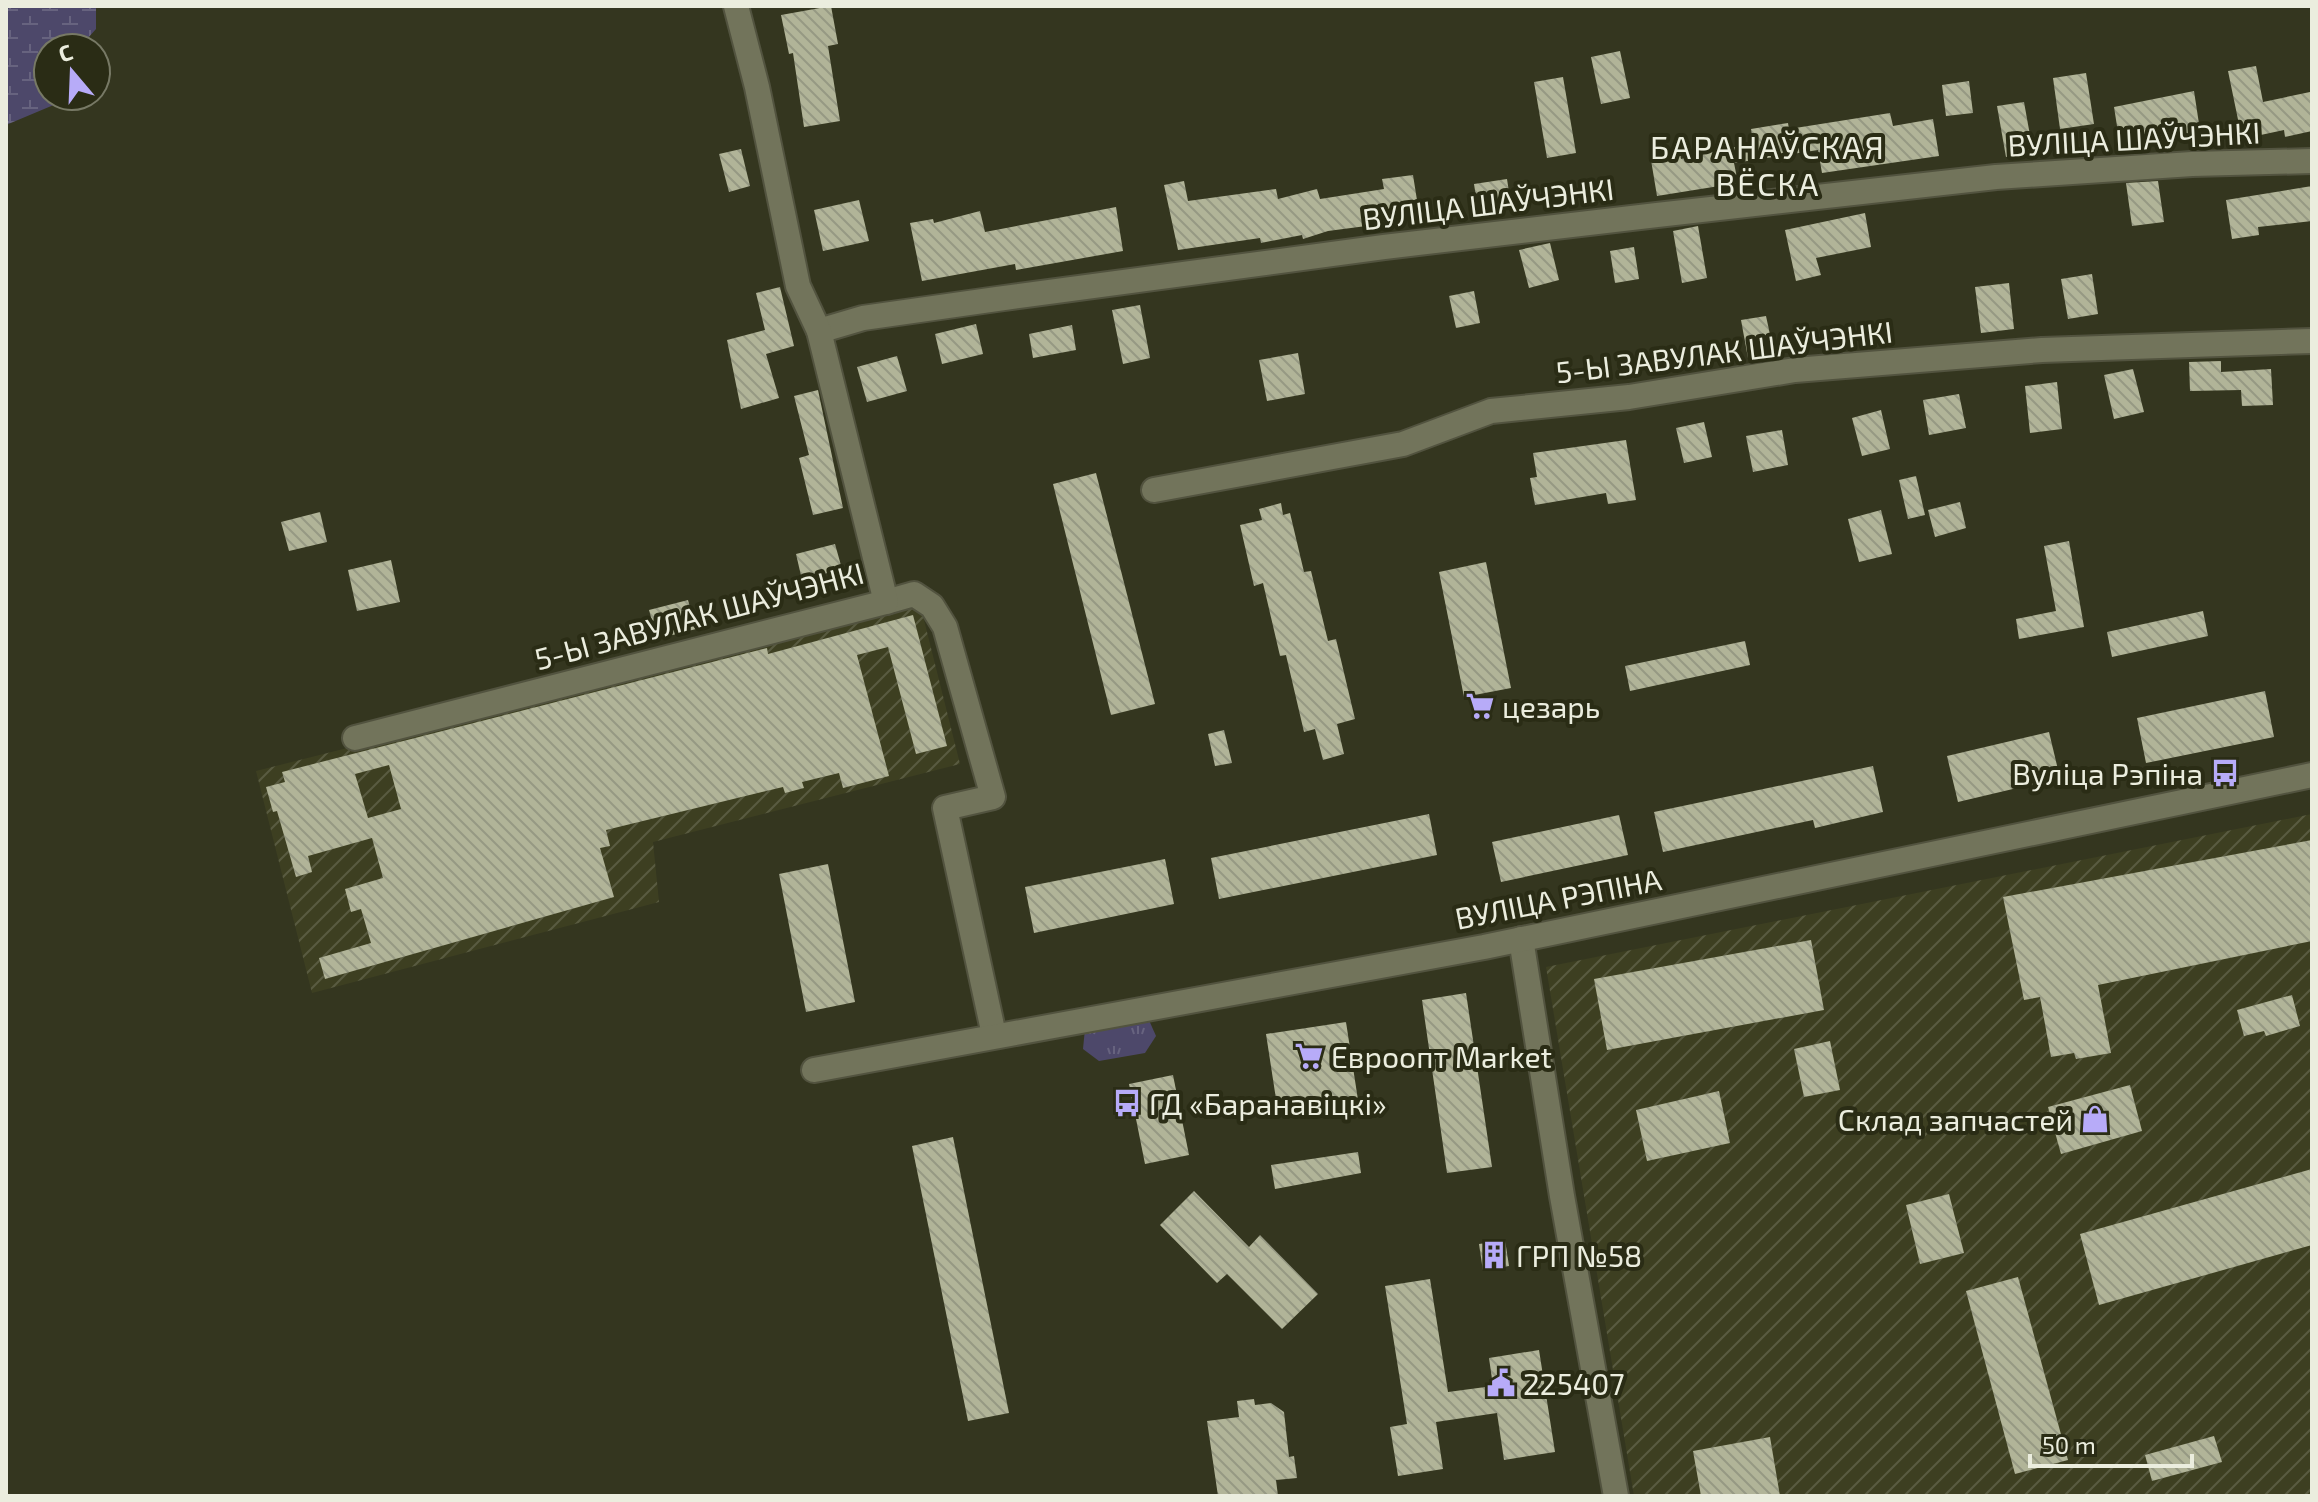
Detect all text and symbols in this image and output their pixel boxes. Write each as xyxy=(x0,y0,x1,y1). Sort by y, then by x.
north arrow xyxy=(32,32,112,112)
text: С xyxy=(55,38,76,67)
street label: ВУЛІЦА ШАЎЧЭНКІ xyxy=(2007,113,2261,163)
district label: БАРАНАЎСКАЯ ВЁСКА xyxy=(1650,127,1886,202)
street label: ВУЛІЦА ШАЎЧЭНКІ xyxy=(1360,170,1616,236)
street label: 5-Ы ЗАВУЛАК ШАЎЧЭНКІ xyxy=(1554,312,1894,390)
street label: 5-Ы ЗАВУЛАК ШАЎЧЭНКІ xyxy=(531,554,867,676)
place label: цезарь xyxy=(1502,688,1600,724)
supermarket icon: цезарь xyxy=(1465,691,1495,721)
place label: Вуліца Рэпіна xyxy=(2012,755,2203,792)
bus stop icon: Вуліца Рэпіна xyxy=(2210,758,2240,788)
street label: ВУЛІЦА РЭПІНА xyxy=(1452,860,1664,936)
place label: Евроопт Market xyxy=(1331,1038,1552,1074)
supermarket icon: Евроопт Market xyxy=(1294,1041,1324,1071)
place label: ГД «Баранавіцкі» xyxy=(1149,1085,1387,1121)
bus stop icon: ГД «Баранавіцкі» xyxy=(1112,1088,1142,1118)
place label: Склад запчастей xyxy=(1838,1101,2073,1137)
shop icon: Склад запчастей xyxy=(2080,1104,2110,1134)
place label: ГРП №58 xyxy=(1516,1237,1642,1273)
building icon: ГРП №58 xyxy=(1479,1240,1509,1270)
place label: 225407 xyxy=(1523,1365,1625,1401)
public building icon: 225407 xyxy=(1486,1368,1516,1398)
scale bar xyxy=(2030,1418,2192,1468)
text: 50 m xyxy=(2042,1430,2096,1459)

